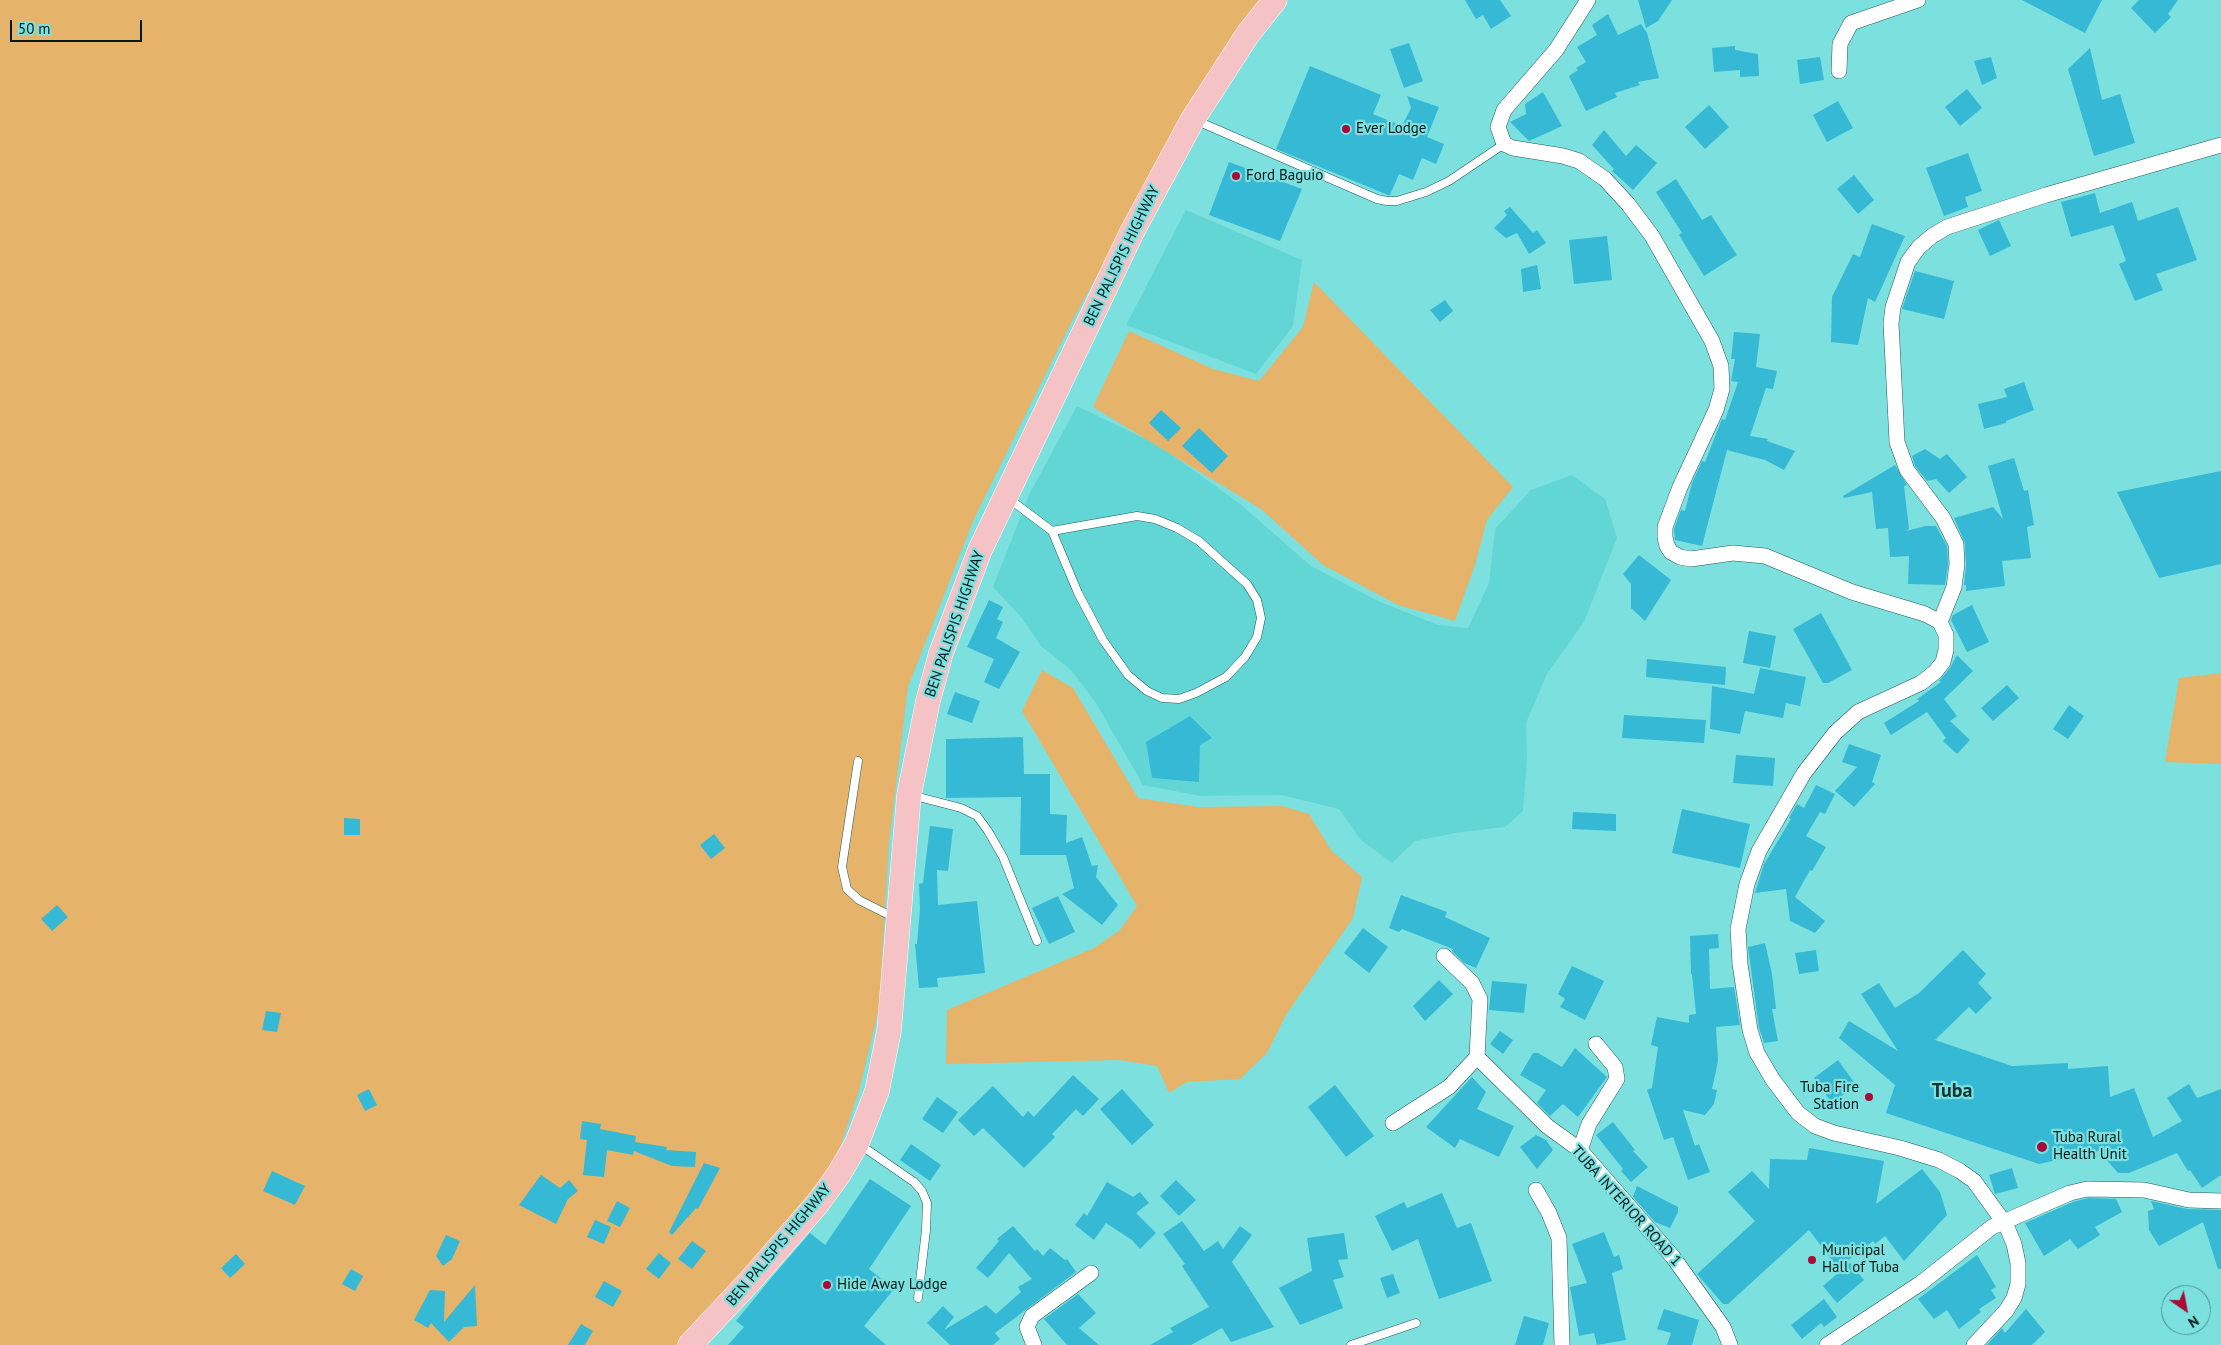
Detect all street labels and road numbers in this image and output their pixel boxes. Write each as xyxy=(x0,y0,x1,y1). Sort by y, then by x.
street label: BEN PALISPIS HIGHWAY xyxy=(1080,183,1164,329)
street label: BEN PALISPIS HIGHWAY xyxy=(921,548,989,700)
street label: TUBA INTERIOR ROAD 1 xyxy=(1567,1142,1685,1270)
street label: BEN PALISPIS HIGHWAY xyxy=(723,1180,835,1310)

